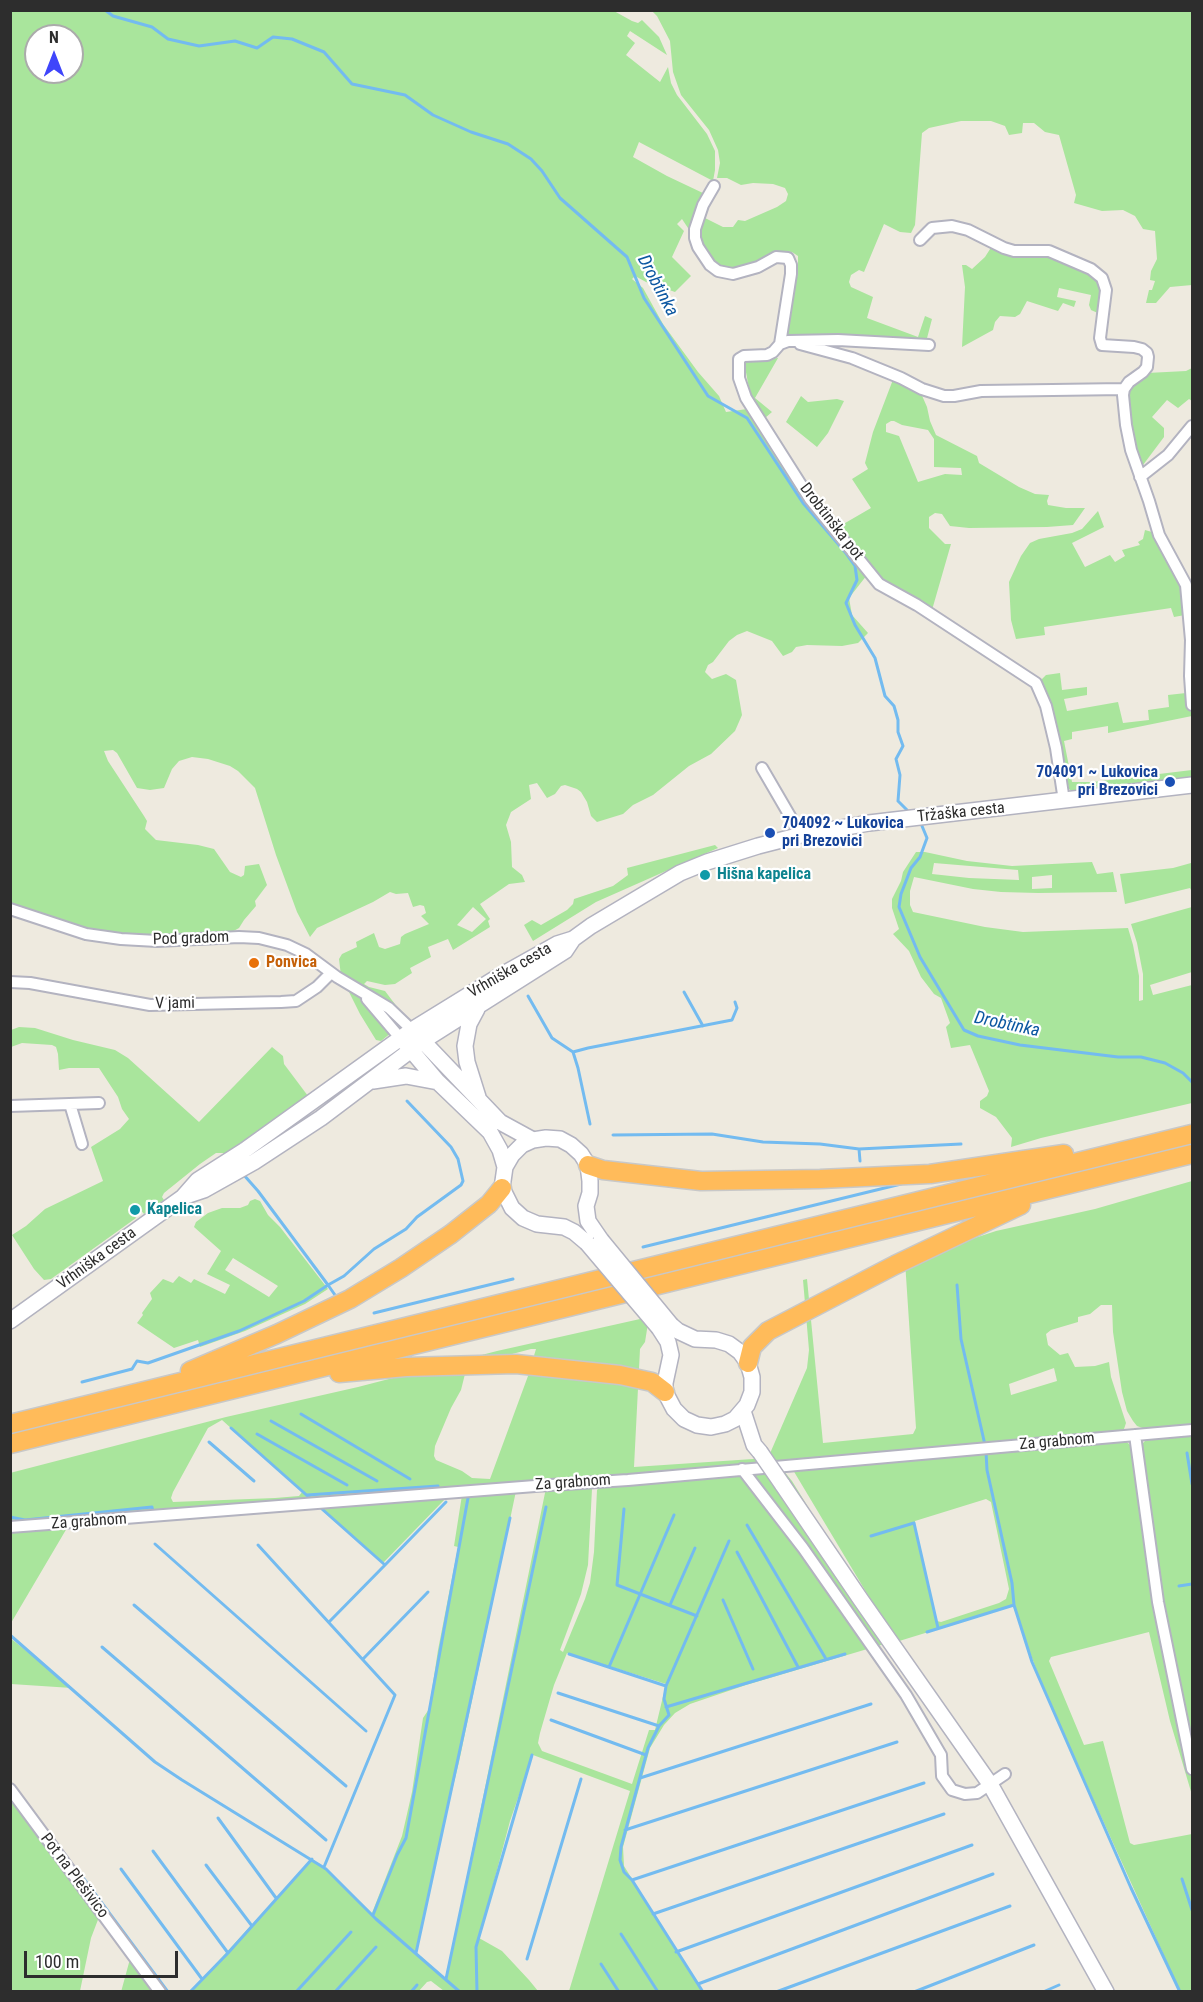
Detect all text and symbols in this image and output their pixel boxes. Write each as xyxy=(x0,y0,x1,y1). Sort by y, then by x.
north arrow xyxy=(24,24,84,84)
text: N xyxy=(49,28,59,47)
water label: Drobtinka xyxy=(632,252,682,320)
street label: Drobtinška pot xyxy=(795,480,867,564)
place label: 704091 ~ Lukovica pri Brezovici xyxy=(1036,763,1158,801)
marker: 704091 ~ Lukovica pri Brezovici xyxy=(1163,775,1177,789)
street label: Tržaška cesta xyxy=(916,799,1006,827)
place label: 704092 ~ Lukovica pri Brezovici xyxy=(782,814,904,852)
marker: 704092 ~ Lukovica pri Brezovici xyxy=(763,826,777,840)
place label: Hišna kapelica xyxy=(717,865,811,885)
marker: Hišna kapelica xyxy=(698,868,712,882)
street label: Pod gradom xyxy=(152,928,230,950)
street label: Vrhniška cesta xyxy=(465,939,555,1003)
place label: Ponvica xyxy=(266,953,317,973)
marker: Ponvica xyxy=(247,956,261,970)
street label: V jami xyxy=(155,994,195,1014)
water label: Drobtinka xyxy=(972,1008,1042,1042)
place label: Kapelica xyxy=(147,1200,202,1220)
marker: Kapelica xyxy=(128,1203,142,1217)
street label: Vrhniška cesta xyxy=(54,1224,140,1294)
street label: Za grabnom xyxy=(1019,1429,1095,1455)
street label: Za grabnom xyxy=(535,1471,611,1495)
street label: Za grabnom xyxy=(51,1510,127,1534)
street label: Pot na Plešivico xyxy=(36,1830,112,1922)
scale bar xyxy=(27,1939,182,1977)
text: 100 m xyxy=(35,1951,79,1972)

